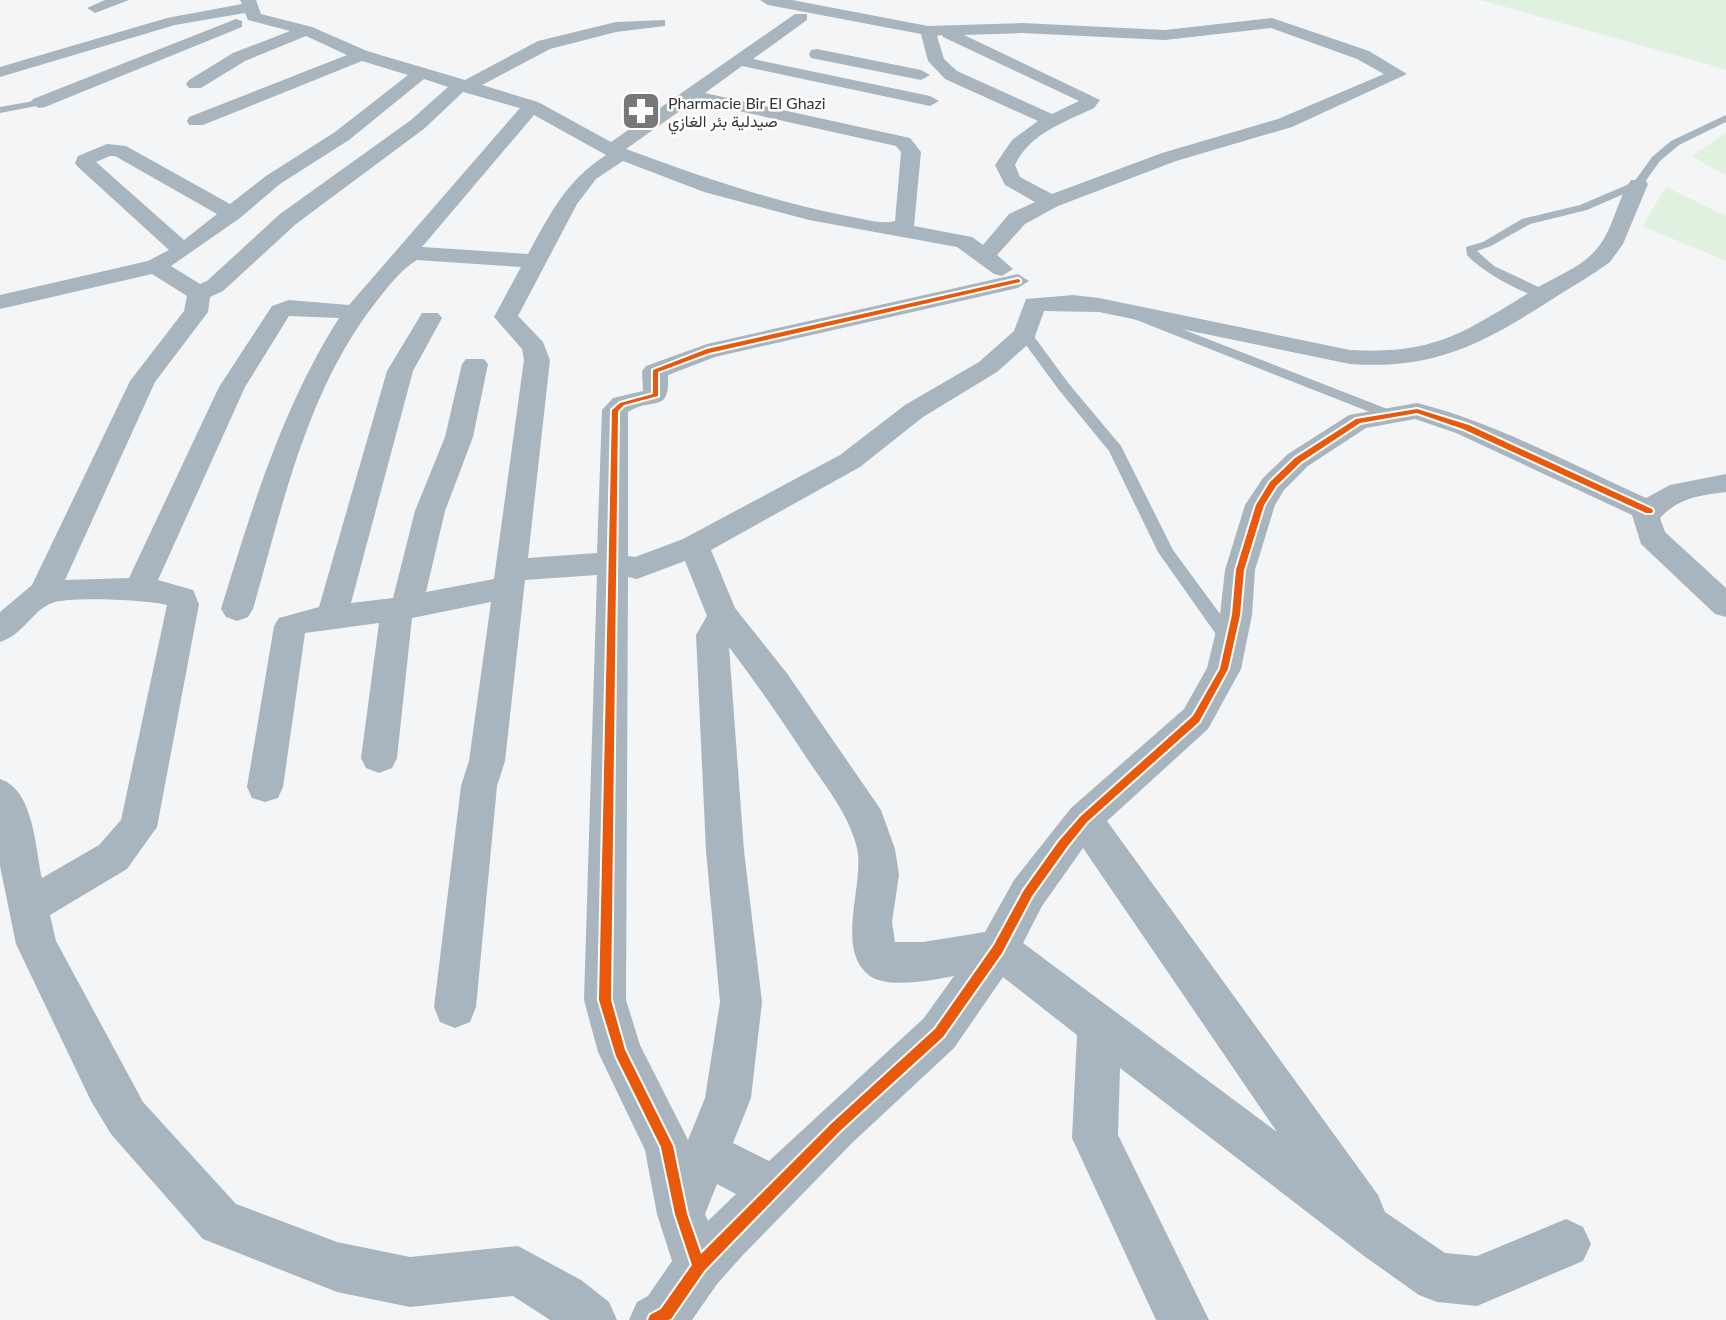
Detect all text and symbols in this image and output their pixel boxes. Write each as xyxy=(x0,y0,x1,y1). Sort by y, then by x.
pharmacy icon: Pharmacie Bir El Ghazi صيدلية بئر الغازي xyxy=(620,90,662,132)
place label: Pharmacie Bir El Ghazi صيدلية بئر الغازي xyxy=(668,93,826,135)

